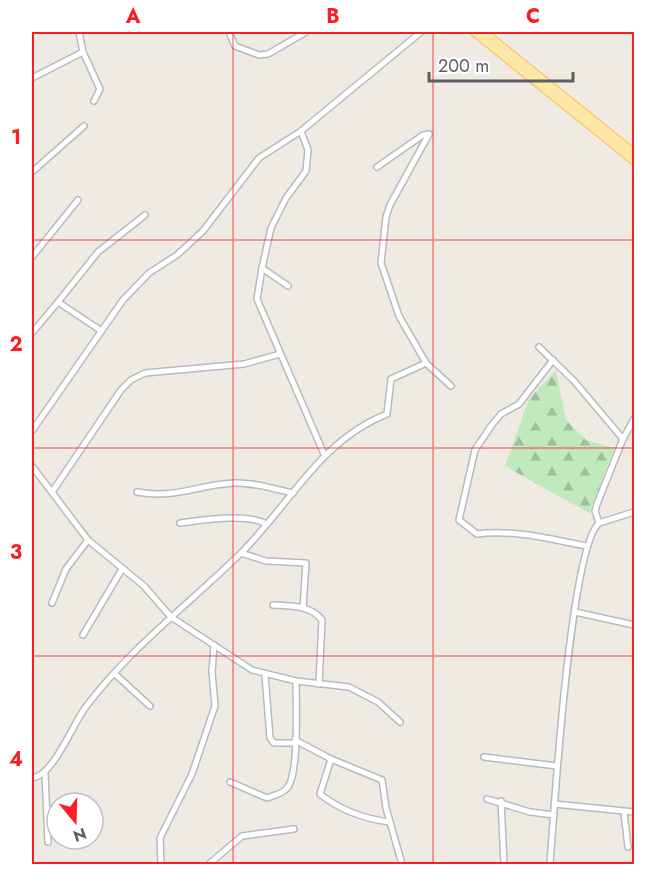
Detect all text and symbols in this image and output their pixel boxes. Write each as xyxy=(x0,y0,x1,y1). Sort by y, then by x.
text: A xyxy=(125,2,141,31)
text: B xyxy=(326,2,340,31)
text: C xyxy=(526,2,540,31)
scale bar xyxy=(429,45,573,83)
text: 200 m xyxy=(438,53,489,79)
text: 1 xyxy=(11,123,21,152)
text: 2 xyxy=(9,330,23,359)
text: 3 xyxy=(10,538,22,567)
text: 4 xyxy=(9,745,23,774)
north arrow xyxy=(45,791,105,851)
text: N xyxy=(70,822,89,848)

